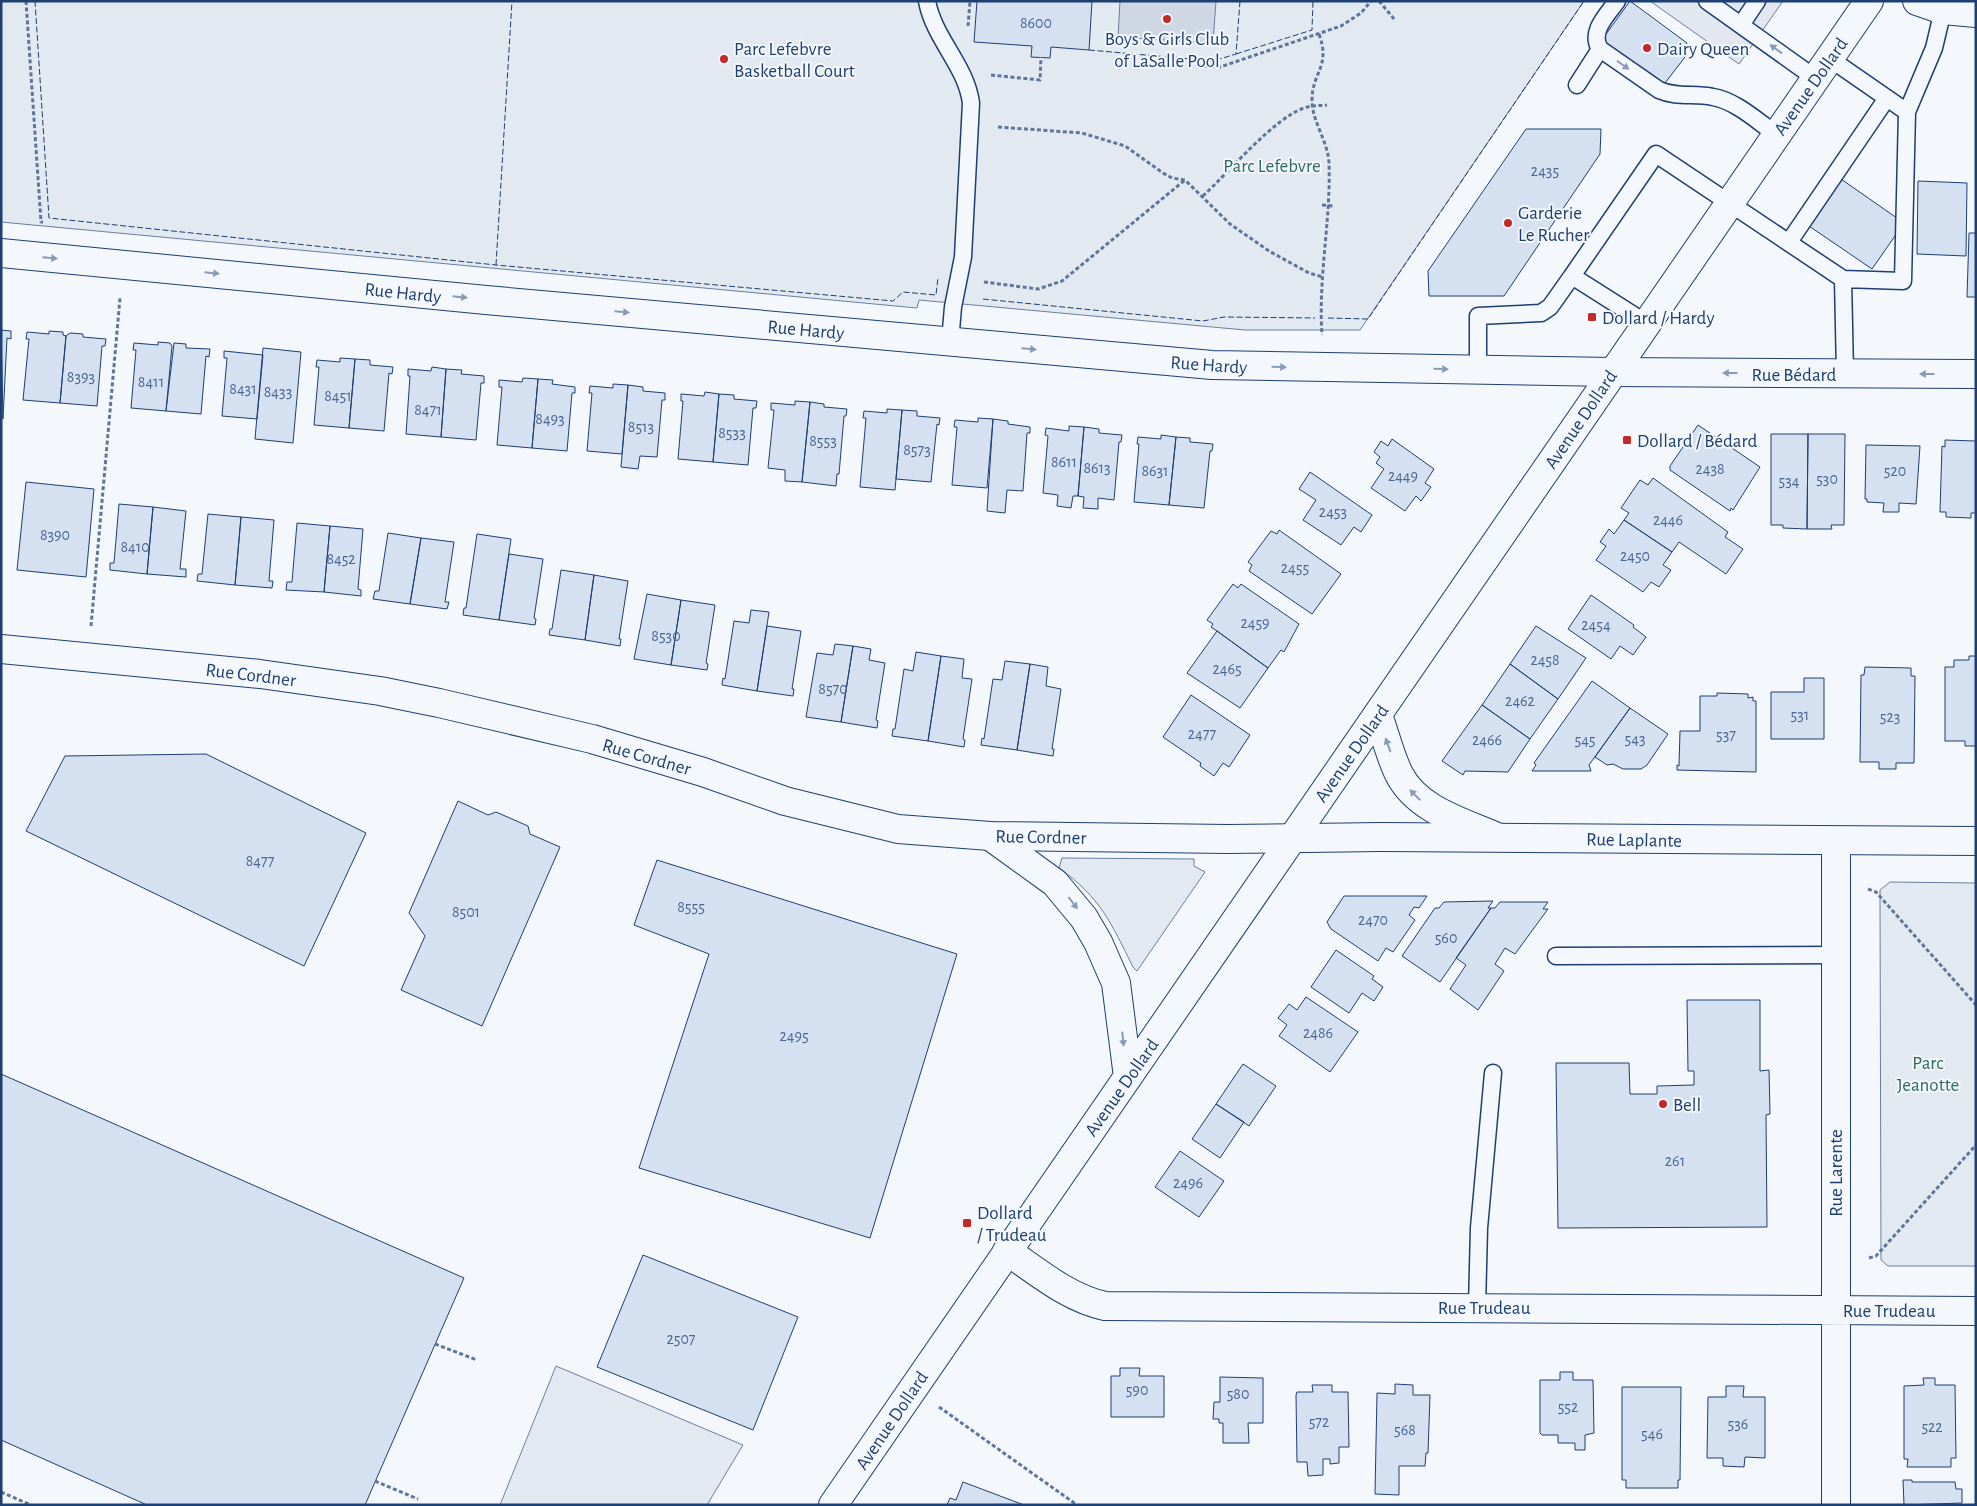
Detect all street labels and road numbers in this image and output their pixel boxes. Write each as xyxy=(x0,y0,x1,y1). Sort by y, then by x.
street label: Avenue Dollard xyxy=(1771,35,1852,139)
street label: Rue Hardy xyxy=(364,280,442,307)
street label: Rue Hardy xyxy=(767,318,845,343)
street label: Rue Hardy xyxy=(1170,353,1248,378)
street label: Rue Bédard xyxy=(1752,366,1837,385)
street label: Avenue Dollard xyxy=(1541,367,1621,472)
street label: Rue Cordner xyxy=(204,661,297,690)
street label: Avenue Dollard xyxy=(1312,702,1393,806)
street label: Rue Cordner xyxy=(600,736,693,779)
street label: Rue Cordner xyxy=(995,827,1087,848)
street label: Rue Laplante xyxy=(1586,830,1682,851)
street label: Avenue Dollard xyxy=(1082,1036,1163,1140)
street label: Rue Larente xyxy=(1827,1129,1846,1217)
street label: Rue Trudeau xyxy=(1438,1299,1531,1318)
street label: Rue Trudeau xyxy=(1843,1302,1936,1321)
street label: Avenue Dollard xyxy=(852,1368,932,1473)

